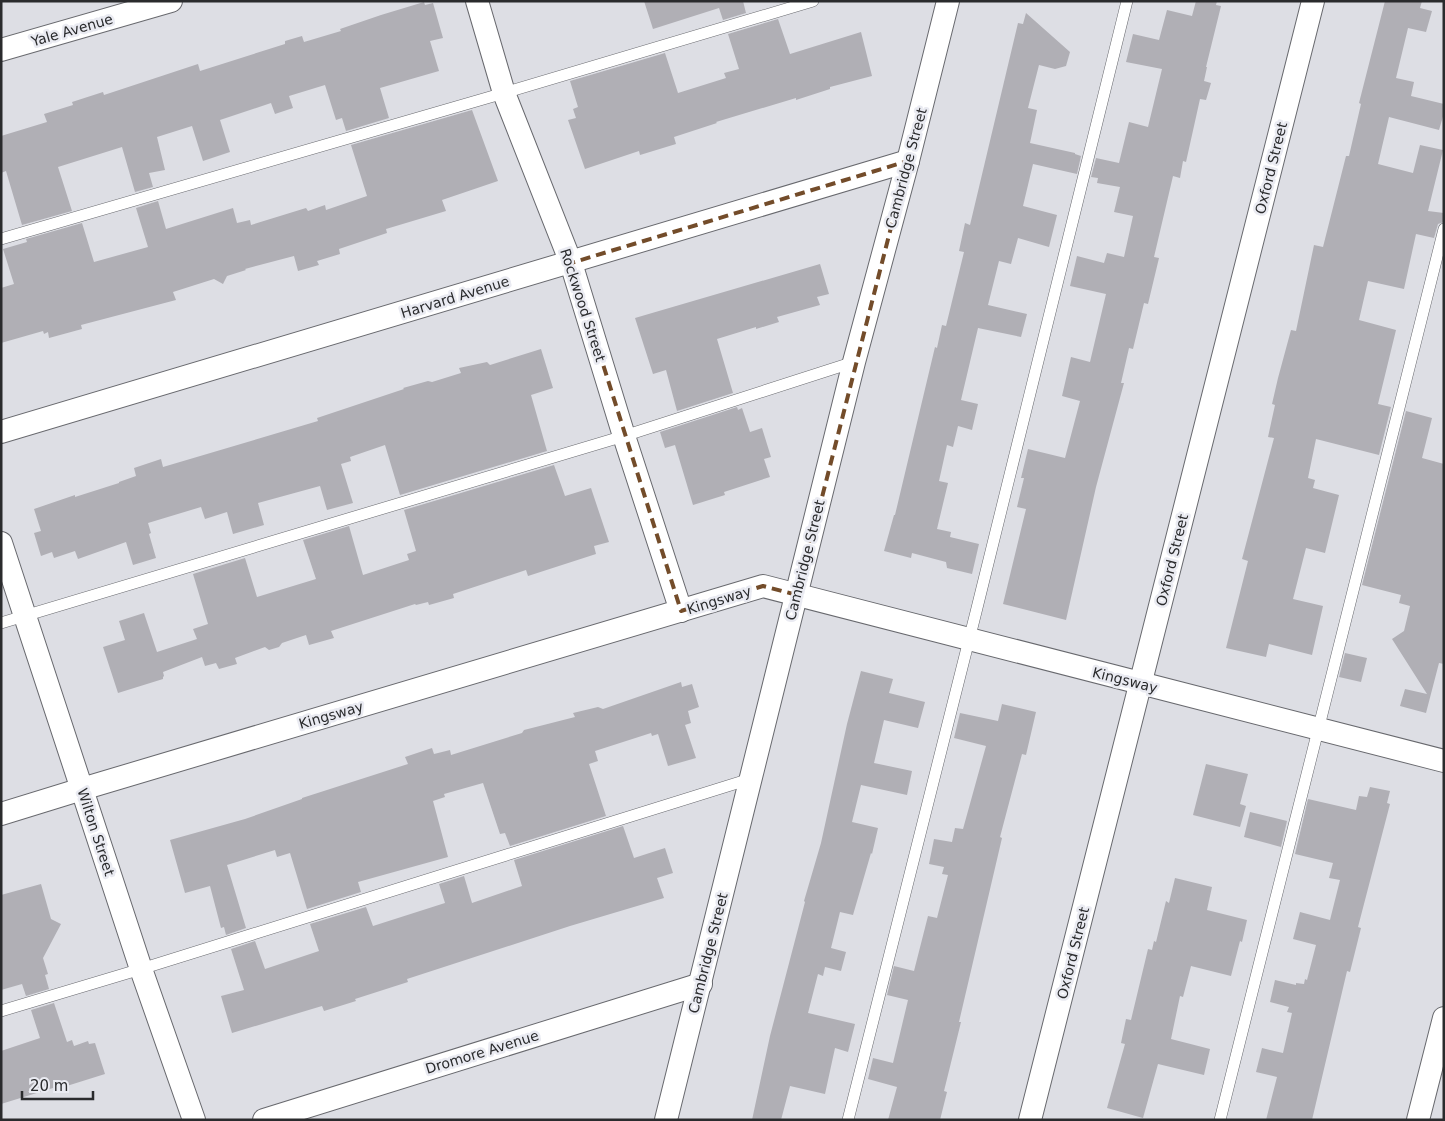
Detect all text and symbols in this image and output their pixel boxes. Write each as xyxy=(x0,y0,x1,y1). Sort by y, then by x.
street label: Yale Avenue xyxy=(28,11,115,50)
street label: Cambridge Street xyxy=(882,106,930,230)
street label: Oxford Street xyxy=(1252,120,1290,216)
street label: Rockwood Street xyxy=(557,246,609,364)
street label: Harvard Avenue xyxy=(399,273,511,321)
street label: Cambridge Street xyxy=(782,497,828,622)
street label: Oxford Street xyxy=(1153,512,1191,608)
street label: Kingsway xyxy=(685,583,753,617)
street label: Kingsway xyxy=(1091,664,1159,696)
street label: Kingsway xyxy=(297,698,365,732)
street label: Wilton Street xyxy=(74,786,118,878)
street label: Cambridge Street xyxy=(685,890,731,1015)
street label: Oxford Street xyxy=(1054,905,1092,1001)
street label: Dromore Avenue xyxy=(423,1027,541,1077)
scale bar xyxy=(22,1068,94,1100)
text: 20 m xyxy=(30,1077,68,1095)

